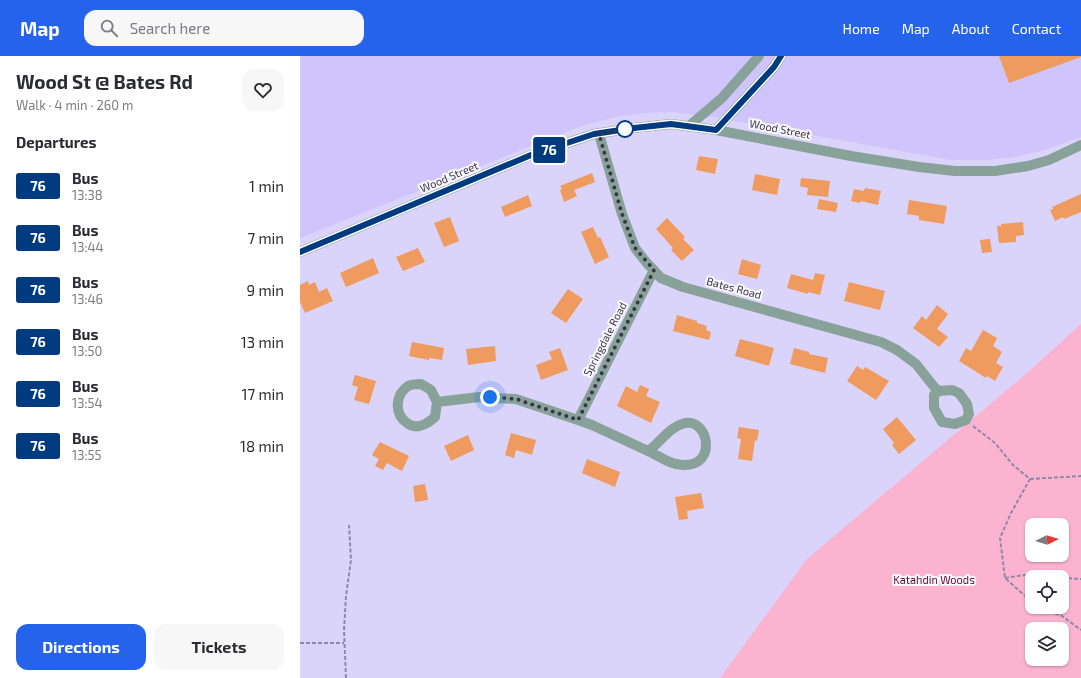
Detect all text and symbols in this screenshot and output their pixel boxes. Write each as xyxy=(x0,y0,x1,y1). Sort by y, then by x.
search box xyxy=(84,10,364,46)
text: Map xyxy=(20,17,60,40)
icon: search xyxy=(98,17,120,39)
text: Search here xyxy=(130,19,210,37)
text: Home xyxy=(843,20,880,37)
text: Map xyxy=(902,20,930,37)
text: About xyxy=(952,20,990,37)
text: Contact xyxy=(1012,20,1061,37)
button: heart xyxy=(242,69,284,111)
text: Wood St @ Bates Rd xyxy=(16,70,193,93)
text: Walk · 4 min · 260 m xyxy=(16,97,133,113)
street label: Wood Street xyxy=(748,116,812,141)
unlabelled marker xyxy=(616,120,634,138)
text: Departures xyxy=(16,133,96,151)
line badge: 76 xyxy=(531,137,567,163)
text: 76 xyxy=(541,141,557,158)
street label: Wood Street xyxy=(418,158,480,195)
text: Bus xyxy=(72,169,98,187)
text: 76 xyxy=(30,177,46,194)
text: 1 min xyxy=(249,177,284,195)
text: 13:38 xyxy=(72,187,103,203)
text: Bus xyxy=(72,221,98,239)
text: 76 xyxy=(30,229,46,246)
text: 7 min xyxy=(247,229,284,247)
text: 13:44 xyxy=(72,239,103,255)
text: Bus xyxy=(72,273,98,291)
street label: Bates Road xyxy=(705,274,763,301)
text: 76 xyxy=(30,281,46,298)
text: 9 min xyxy=(246,281,284,299)
text: 13:46 xyxy=(72,291,103,307)
street label: Springdale Road xyxy=(580,300,629,378)
text: Bus xyxy=(72,325,98,343)
text: 76 xyxy=(30,333,46,350)
text: 13 min xyxy=(241,333,284,351)
text: 13:50 xyxy=(72,343,102,359)
text: Bus xyxy=(72,377,98,395)
text: 76 xyxy=(30,385,46,402)
text: 17 min xyxy=(241,385,284,403)
your location xyxy=(480,387,500,407)
text: 13:54 xyxy=(72,395,102,411)
text: Bus xyxy=(72,429,98,447)
text: 76 xyxy=(30,437,46,454)
text: 18 min xyxy=(240,437,284,455)
text: 13:55 xyxy=(72,447,101,463)
north arrow xyxy=(1025,518,1069,562)
map controls xyxy=(1025,518,1069,666)
button: locate xyxy=(1025,570,1069,614)
park label: Katahdin Woods xyxy=(893,573,975,586)
button: layers xyxy=(1025,622,1069,666)
button: Directions xyxy=(16,624,146,670)
button: Tickets xyxy=(154,624,284,670)

